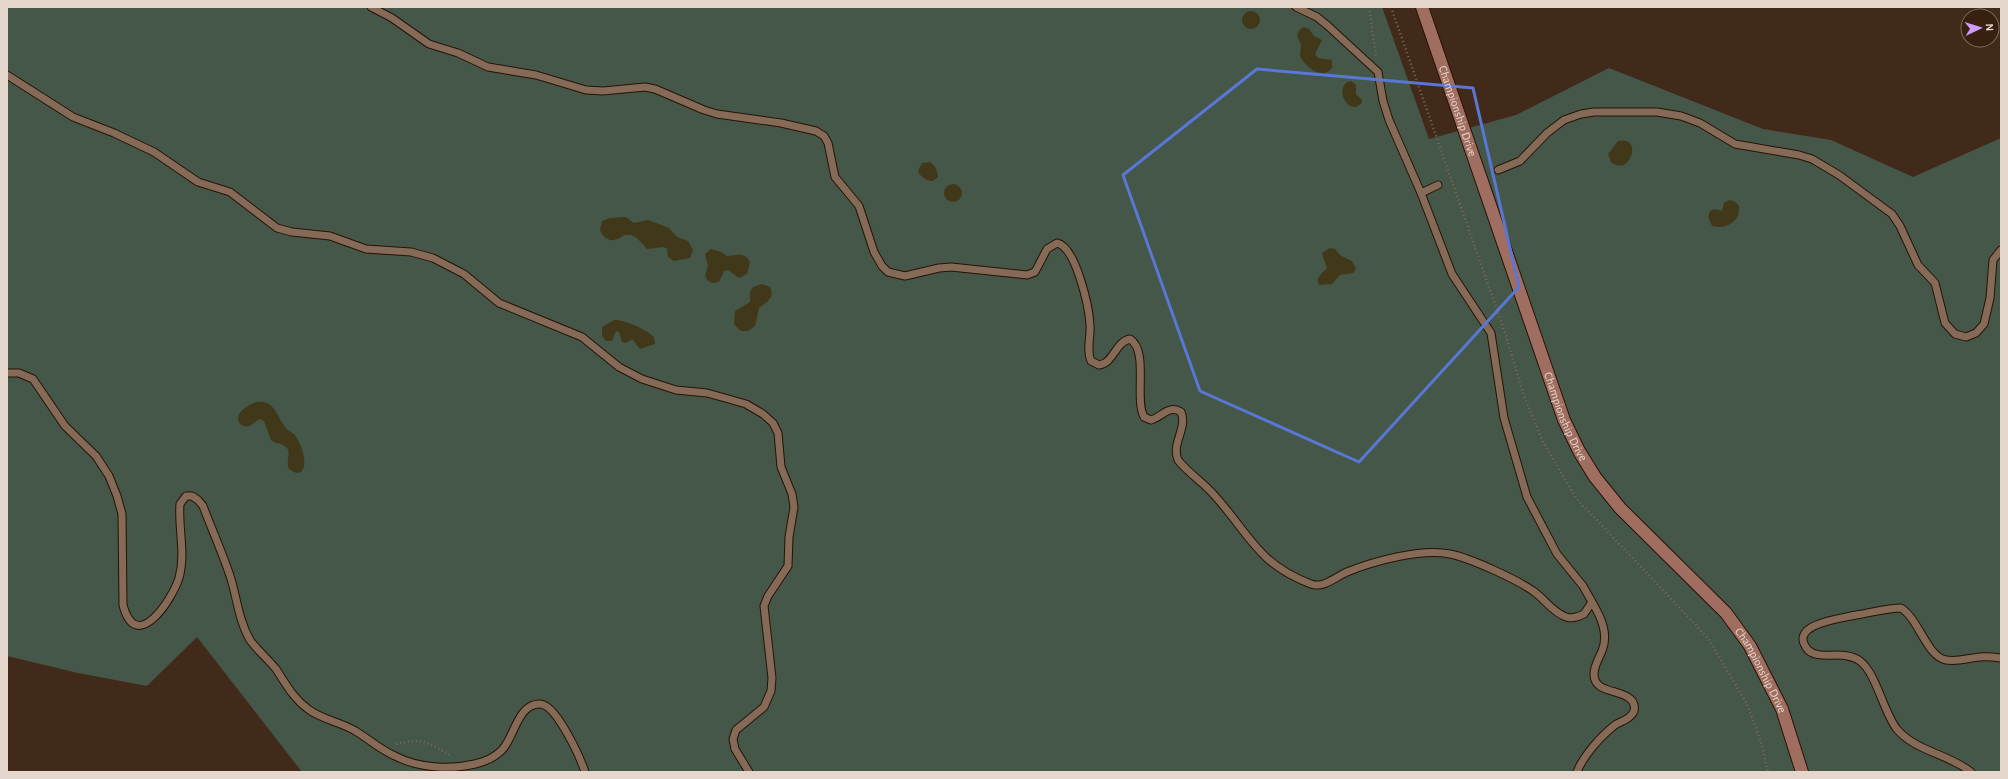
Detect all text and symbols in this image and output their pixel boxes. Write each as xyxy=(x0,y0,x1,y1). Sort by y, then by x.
north arrow xyxy=(1960,8,2000,48)
text: N xyxy=(1984,23,1995,32)
street label: Championship Drive xyxy=(1437,64,1479,158)
street label: Championship Drive xyxy=(1542,370,1590,463)
street label: Championship Drive xyxy=(1733,625,1789,714)

